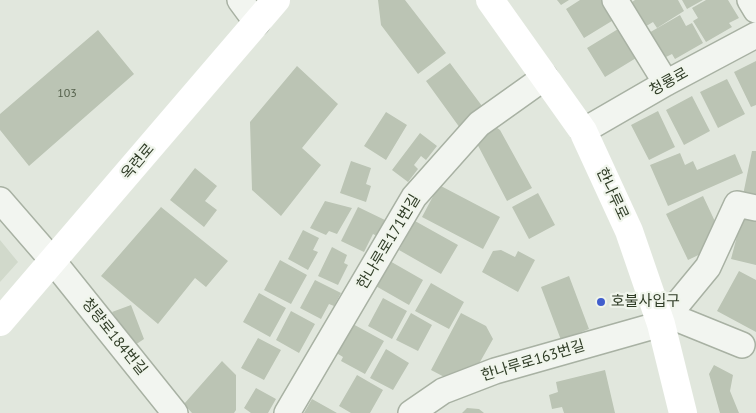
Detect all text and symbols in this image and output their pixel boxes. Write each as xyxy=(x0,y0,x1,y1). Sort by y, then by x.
street label: 청룡로 xyxy=(647,64,691,100)
house number: 103 xyxy=(57,87,77,101)
street label: 옥련로 xyxy=(118,140,158,184)
street label: 한나루로 xyxy=(592,165,632,223)
street label: 한나루로171번길 xyxy=(354,191,424,293)
place label: 호불사입구 xyxy=(611,293,680,311)
street label: 청량로184번길 xyxy=(78,295,150,379)
marker: 호불사입구 xyxy=(595,296,607,308)
street label: 한나루로163번길 xyxy=(479,337,587,385)

